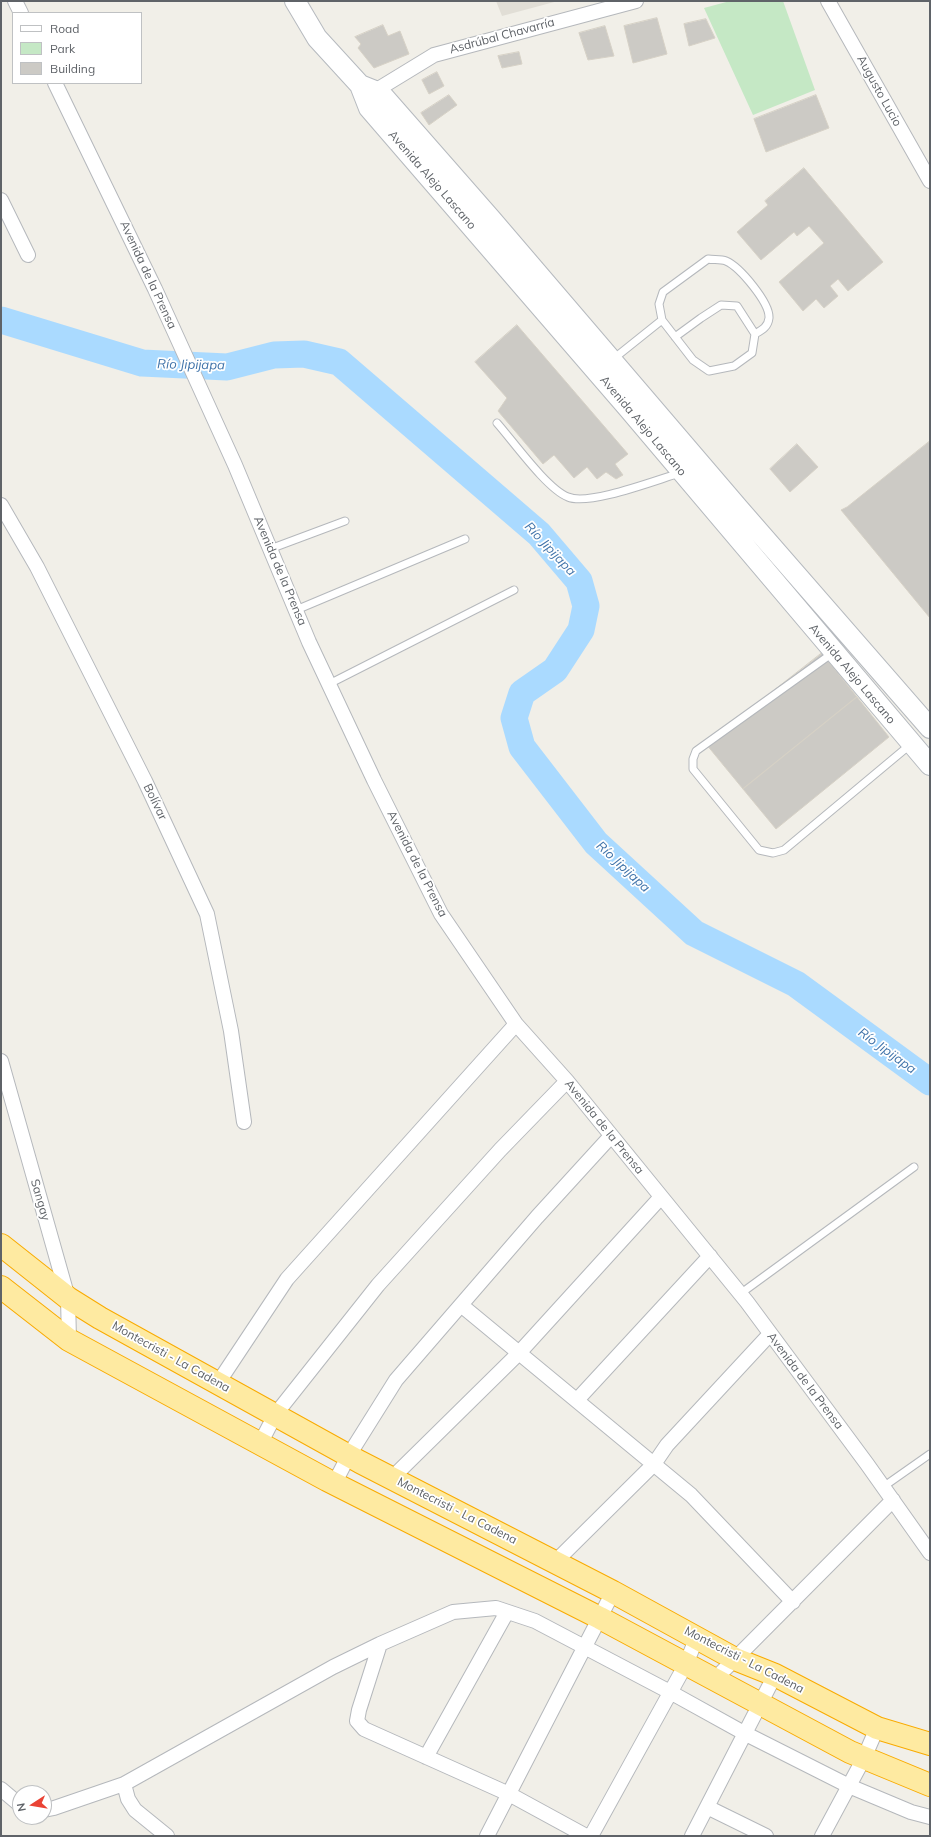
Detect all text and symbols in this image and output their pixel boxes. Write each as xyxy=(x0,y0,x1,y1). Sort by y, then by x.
legend xyxy=(12,12,142,84)
street label: Asdrúbal Chavarría xyxy=(448,15,556,57)
text: Road xyxy=(50,21,79,36)
text: Park xyxy=(50,41,75,56)
street label: Augusto Lucio xyxy=(854,53,904,129)
text: Building xyxy=(50,61,95,76)
street label: Avenida Alejo Lascano xyxy=(385,128,479,232)
street label: Avenida de la Prensa xyxy=(117,219,179,331)
water label: Río Jipijapa xyxy=(157,357,225,373)
street label: Avenida Alejo Lascano xyxy=(597,373,689,479)
street label: Avenida de la Prensa xyxy=(250,514,310,628)
water label: Río Jipijapa xyxy=(521,519,579,579)
street label: Avenida Alejo Lascano xyxy=(806,621,898,727)
street label: Bolívar xyxy=(140,782,170,822)
street label: Avenida de la Prensa xyxy=(384,808,450,920)
water label: Río Jipijapa xyxy=(593,838,653,896)
water label: Río Jipijapa xyxy=(855,1025,919,1077)
street label: Avenida de la Prensa xyxy=(561,1077,647,1177)
street label: Sangay xyxy=(27,1178,53,1222)
street label: Montecristi - La Cadena xyxy=(110,1319,232,1395)
street label: Avenida de la Prensa xyxy=(764,1330,846,1432)
street label: Montecristi - La Cadena xyxy=(395,1475,519,1547)
street label: Montecristi - La Cadena xyxy=(682,1624,806,1696)
north arrow xyxy=(12,1785,52,1825)
text: N xyxy=(14,1802,29,1813)

